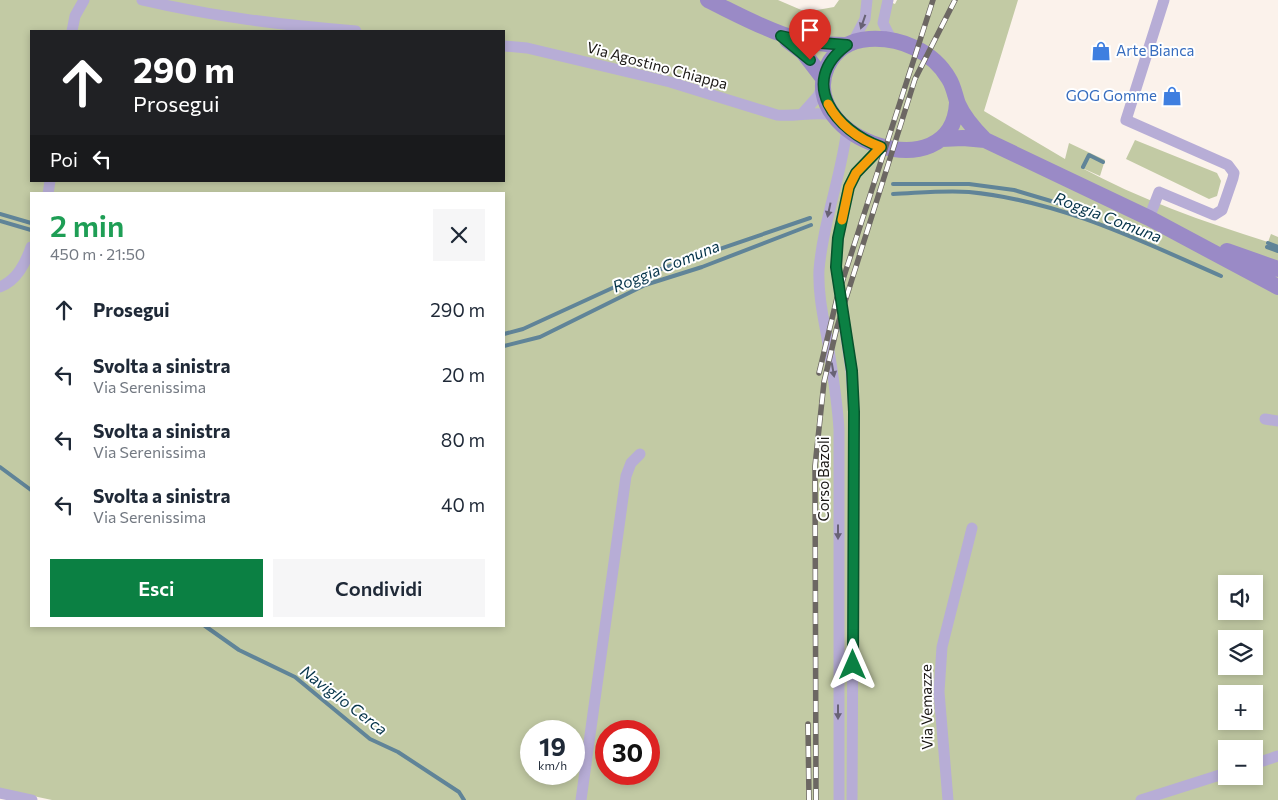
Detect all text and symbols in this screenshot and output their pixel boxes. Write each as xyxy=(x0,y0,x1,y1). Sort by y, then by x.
pin xyxy=(789,9,831,60)
one-way arrow xyxy=(859,15,867,30)
icon: arrive xyxy=(796,16,824,44)
street label: Via Agostino Chiappa xyxy=(585,38,730,92)
shop icon: Arte Bianca xyxy=(1090,40,1112,62)
place label: Arte Bianca xyxy=(1116,41,1194,59)
text: 290 m xyxy=(133,47,235,90)
icon: ahead xyxy=(50,50,115,115)
shop icon: GOG Gomme xyxy=(1161,85,1183,107)
place label: GOG Gomme xyxy=(1066,86,1157,104)
text: Prosegui xyxy=(133,90,220,117)
icon: left xyxy=(88,145,116,173)
text: Poi xyxy=(50,148,78,171)
water label: Roggia Comuna xyxy=(1052,187,1165,246)
one-way arrow xyxy=(825,202,833,218)
text: 2 min xyxy=(50,206,124,243)
button: close xyxy=(433,209,485,261)
water label: Roggia Comuna xyxy=(610,235,722,296)
text: 450 m · 21:50 xyxy=(50,244,145,263)
icon: ahead xyxy=(50,296,78,324)
text: Prosegui xyxy=(93,298,170,321)
text: 290 m xyxy=(430,298,485,321)
text: Svolta a sinistra xyxy=(93,354,231,377)
icon: left xyxy=(50,361,78,389)
one-way arrow xyxy=(829,362,837,378)
text: 20 m xyxy=(442,363,485,386)
text: Via Serenissima xyxy=(93,377,206,396)
text: Svolta a sinistra xyxy=(93,419,231,442)
icon: left xyxy=(50,426,78,454)
text: 80 m xyxy=(441,428,485,451)
street label: Corso Bazoli xyxy=(814,436,832,522)
text: Via Serenissima xyxy=(93,442,206,461)
text: Svolta a sinistra xyxy=(93,484,231,507)
icon: left xyxy=(50,491,78,519)
text: 40 m xyxy=(441,493,485,516)
text: Via Serenissima xyxy=(93,507,206,526)
one-way arrow xyxy=(834,524,842,540)
button: Esci xyxy=(50,559,263,617)
button: Condividi xyxy=(273,559,485,617)
map controls xyxy=(1218,575,1263,785)
button: sound xyxy=(1218,575,1263,620)
button: layers xyxy=(1218,630,1263,675)
position arrow xyxy=(826,638,878,690)
water label: Naviglio Cerca xyxy=(297,661,391,738)
street label: Via Vemazze xyxy=(916,664,936,750)
button: + xyxy=(1218,685,1263,730)
one-way arrow xyxy=(834,704,842,720)
speed limit sign: 30 xyxy=(595,720,660,785)
text: 19 xyxy=(539,731,566,761)
button: − xyxy=(1218,740,1263,785)
text: km/h xyxy=(538,758,567,772)

